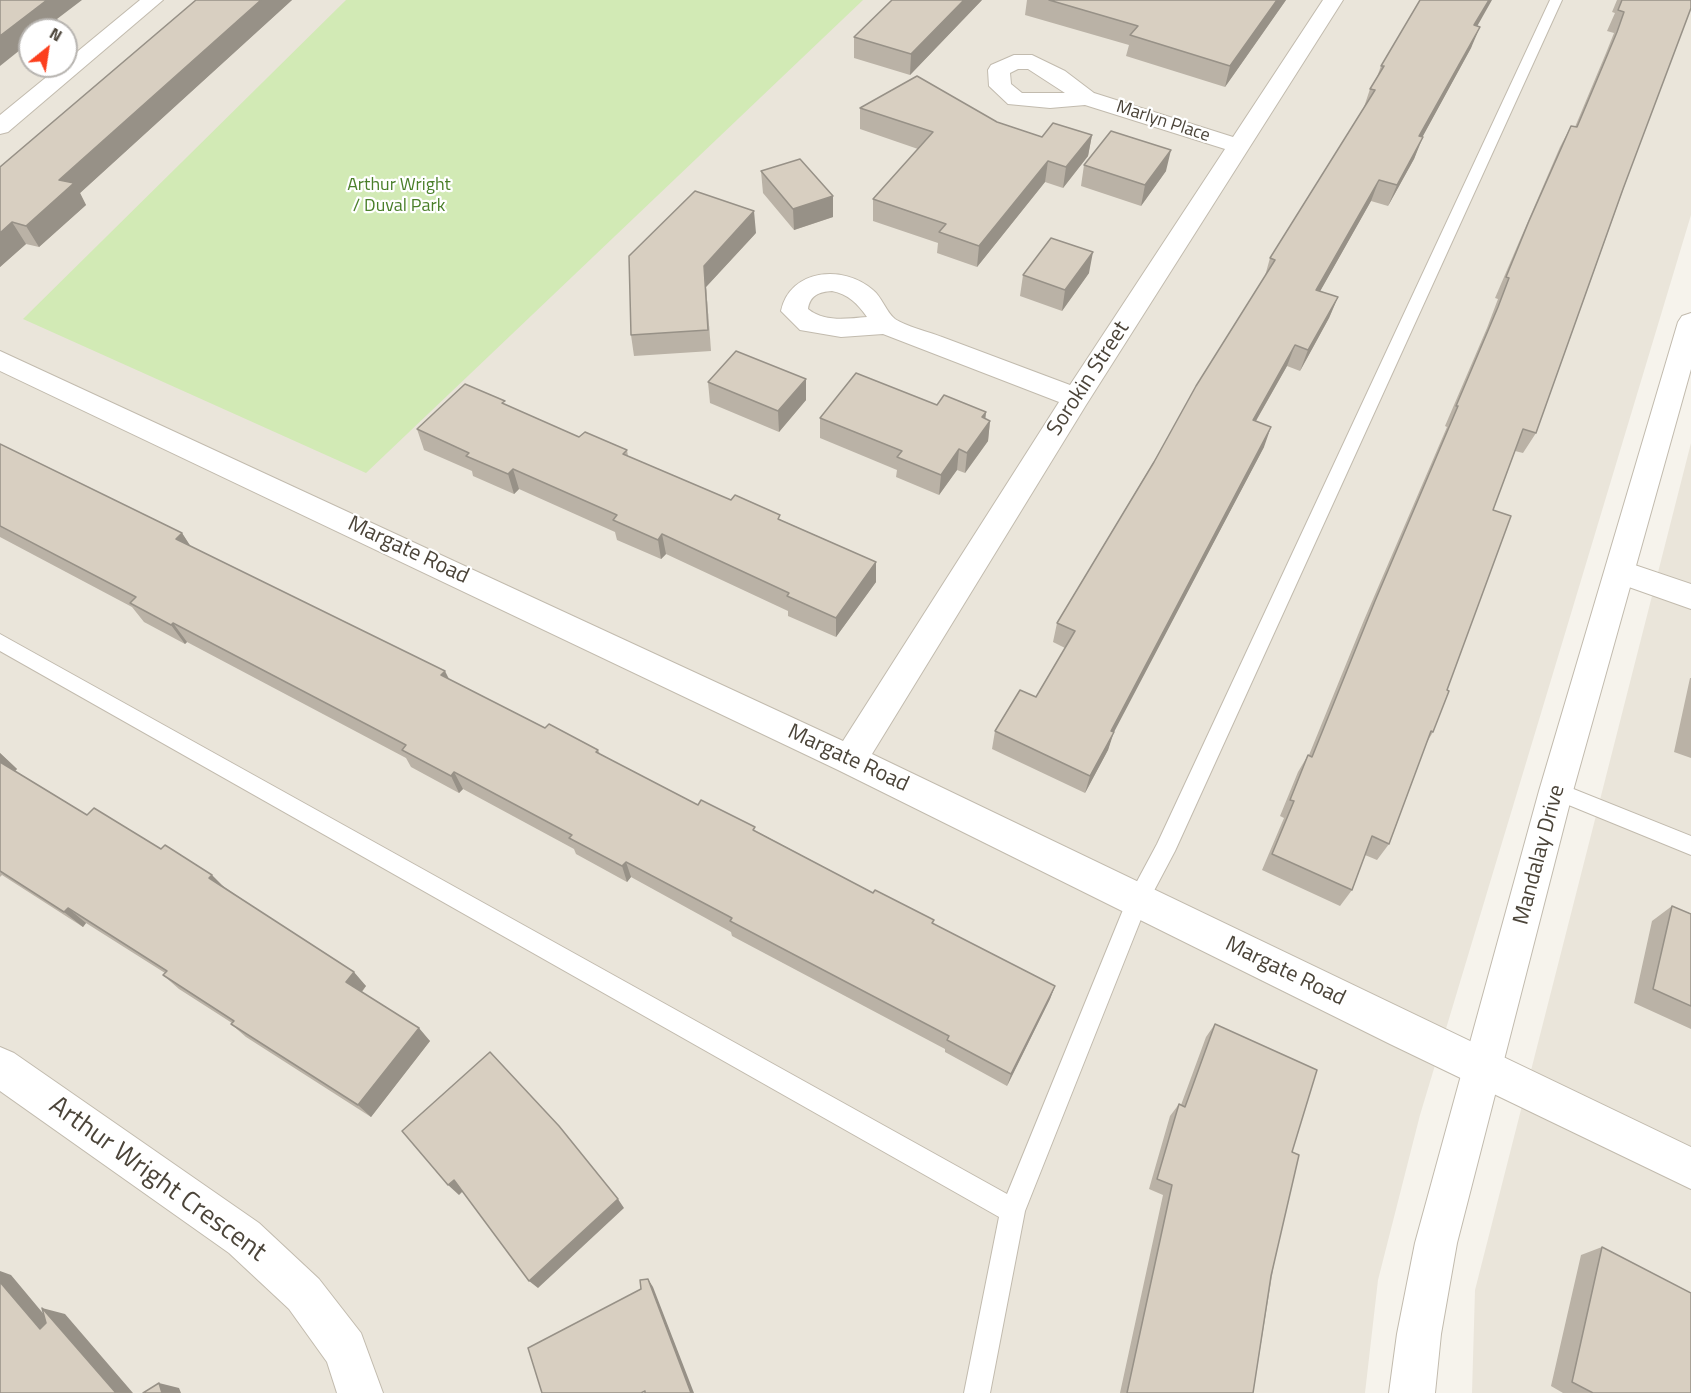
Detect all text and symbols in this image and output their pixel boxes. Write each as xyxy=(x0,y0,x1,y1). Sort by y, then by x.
north arrow xyxy=(18,18,78,78)
text: N xyxy=(45,21,67,47)
street label: Marlyn Place xyxy=(1113,97,1213,147)
park label: Arthur Wright / Duval Park xyxy=(347,175,451,218)
street label: Sorokin Street xyxy=(1042,317,1136,441)
street label: Margate Road xyxy=(343,511,473,591)
street label: Margate Road xyxy=(783,719,913,799)
street label: Mandalay Drive xyxy=(1509,782,1571,928)
street label: Margate Road xyxy=(1221,932,1349,1012)
street label: Arthur Wright Crescent xyxy=(42,1090,272,1270)

